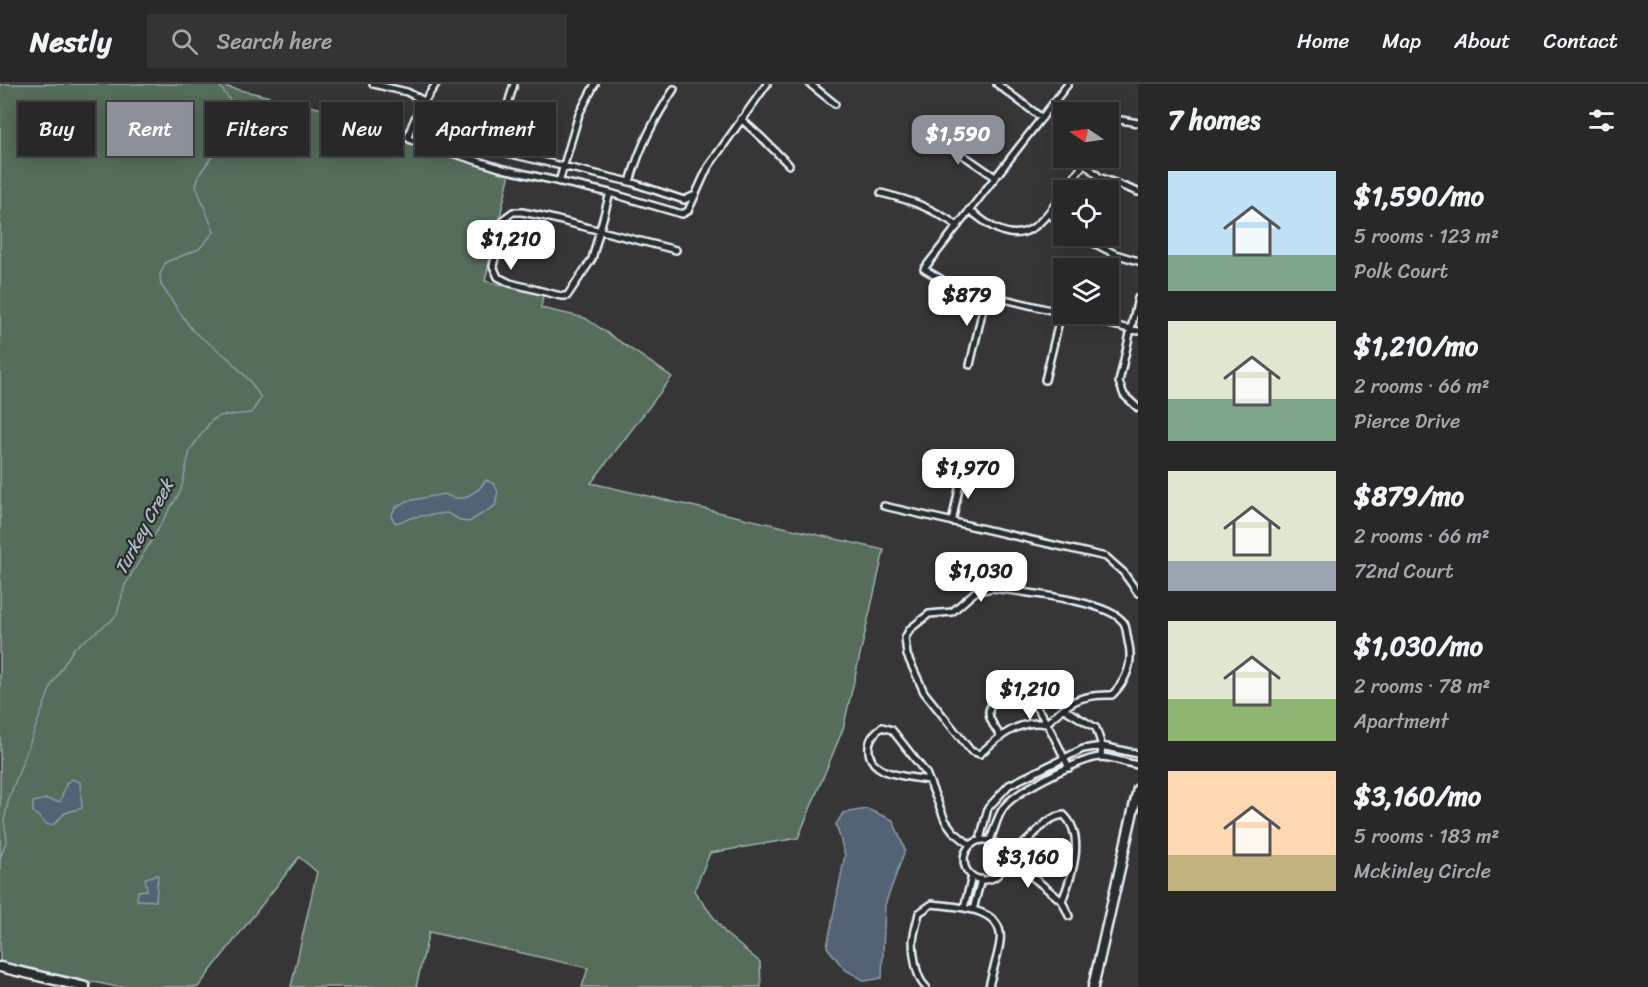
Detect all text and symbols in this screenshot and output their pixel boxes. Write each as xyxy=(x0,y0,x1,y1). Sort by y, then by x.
search box xyxy=(147,14,567,68)
text: Nestly xyxy=(30,17,111,66)
text: Search here xyxy=(216,22,332,61)
text: Home xyxy=(1297,22,1349,60)
text: Map xyxy=(1382,22,1421,60)
text: About xyxy=(1454,22,1511,60)
text: Contact xyxy=(1544,22,1618,60)
icon: search xyxy=(168,25,201,58)
text: 7 homes xyxy=(1168,97,1260,143)
chip: Buy xyxy=(18,102,95,156)
chip: Rent xyxy=(107,102,193,156)
chip: Filters xyxy=(205,102,309,156)
chip: New xyxy=(321,102,403,156)
chip: Apartment xyxy=(415,102,556,156)
north arrow xyxy=(1053,102,1119,168)
map controls xyxy=(1053,102,1119,324)
icon: filters xyxy=(1585,104,1618,137)
pin: $1,590 xyxy=(909,115,1007,166)
text: $1,590 xyxy=(926,117,990,152)
text: $1,590/mo xyxy=(1354,173,1484,219)
button: locate xyxy=(1053,180,1119,246)
icon: home xyxy=(1216,195,1288,267)
text: 5 rooms · 123 m² xyxy=(1354,219,1499,254)
pin: $1,210 xyxy=(462,220,560,271)
text: $1,210 xyxy=(481,222,541,257)
text: Polk Court xyxy=(1354,254,1448,289)
button: layers xyxy=(1053,258,1119,324)
pin: $879 xyxy=(931,276,1003,327)
text: $879 xyxy=(942,278,992,313)
text: $1,210/mo xyxy=(1354,323,1478,369)
icon: home xyxy=(1216,345,1288,417)
text: 2 rooms · 66 m² xyxy=(1354,369,1490,404)
text: Pierce Drive xyxy=(1354,404,1460,439)
pin: $1,970 xyxy=(919,449,1017,500)
text: $1,970 xyxy=(936,451,1000,486)
water label: Turkey Creek xyxy=(105,471,184,581)
text: $879/mo xyxy=(1354,473,1464,519)
icon: home xyxy=(1216,495,1288,567)
text: 2 rooms · 66 m² xyxy=(1354,519,1490,554)
pin: $1,030 xyxy=(932,552,1030,603)
text: $1,030 xyxy=(949,554,1013,589)
text: 72nd Court xyxy=(1354,554,1454,589)
text: $1,030/mo xyxy=(1354,623,1483,669)
icon: home xyxy=(1216,645,1288,717)
text: 2 rooms · 78 m² xyxy=(1354,669,1490,704)
pin: $1,210 xyxy=(981,670,1079,721)
text: $1,210 xyxy=(1000,672,1060,707)
text: Apartment xyxy=(1354,704,1448,739)
text: $3,160/mo xyxy=(1354,773,1481,819)
icon: home xyxy=(1216,795,1288,867)
text: 5 rooms · 183 m² xyxy=(1354,819,1499,854)
pin: $3,160 xyxy=(979,838,1077,889)
text: $3,160 xyxy=(997,840,1059,875)
text: Mckinley Circle xyxy=(1354,854,1491,889)

